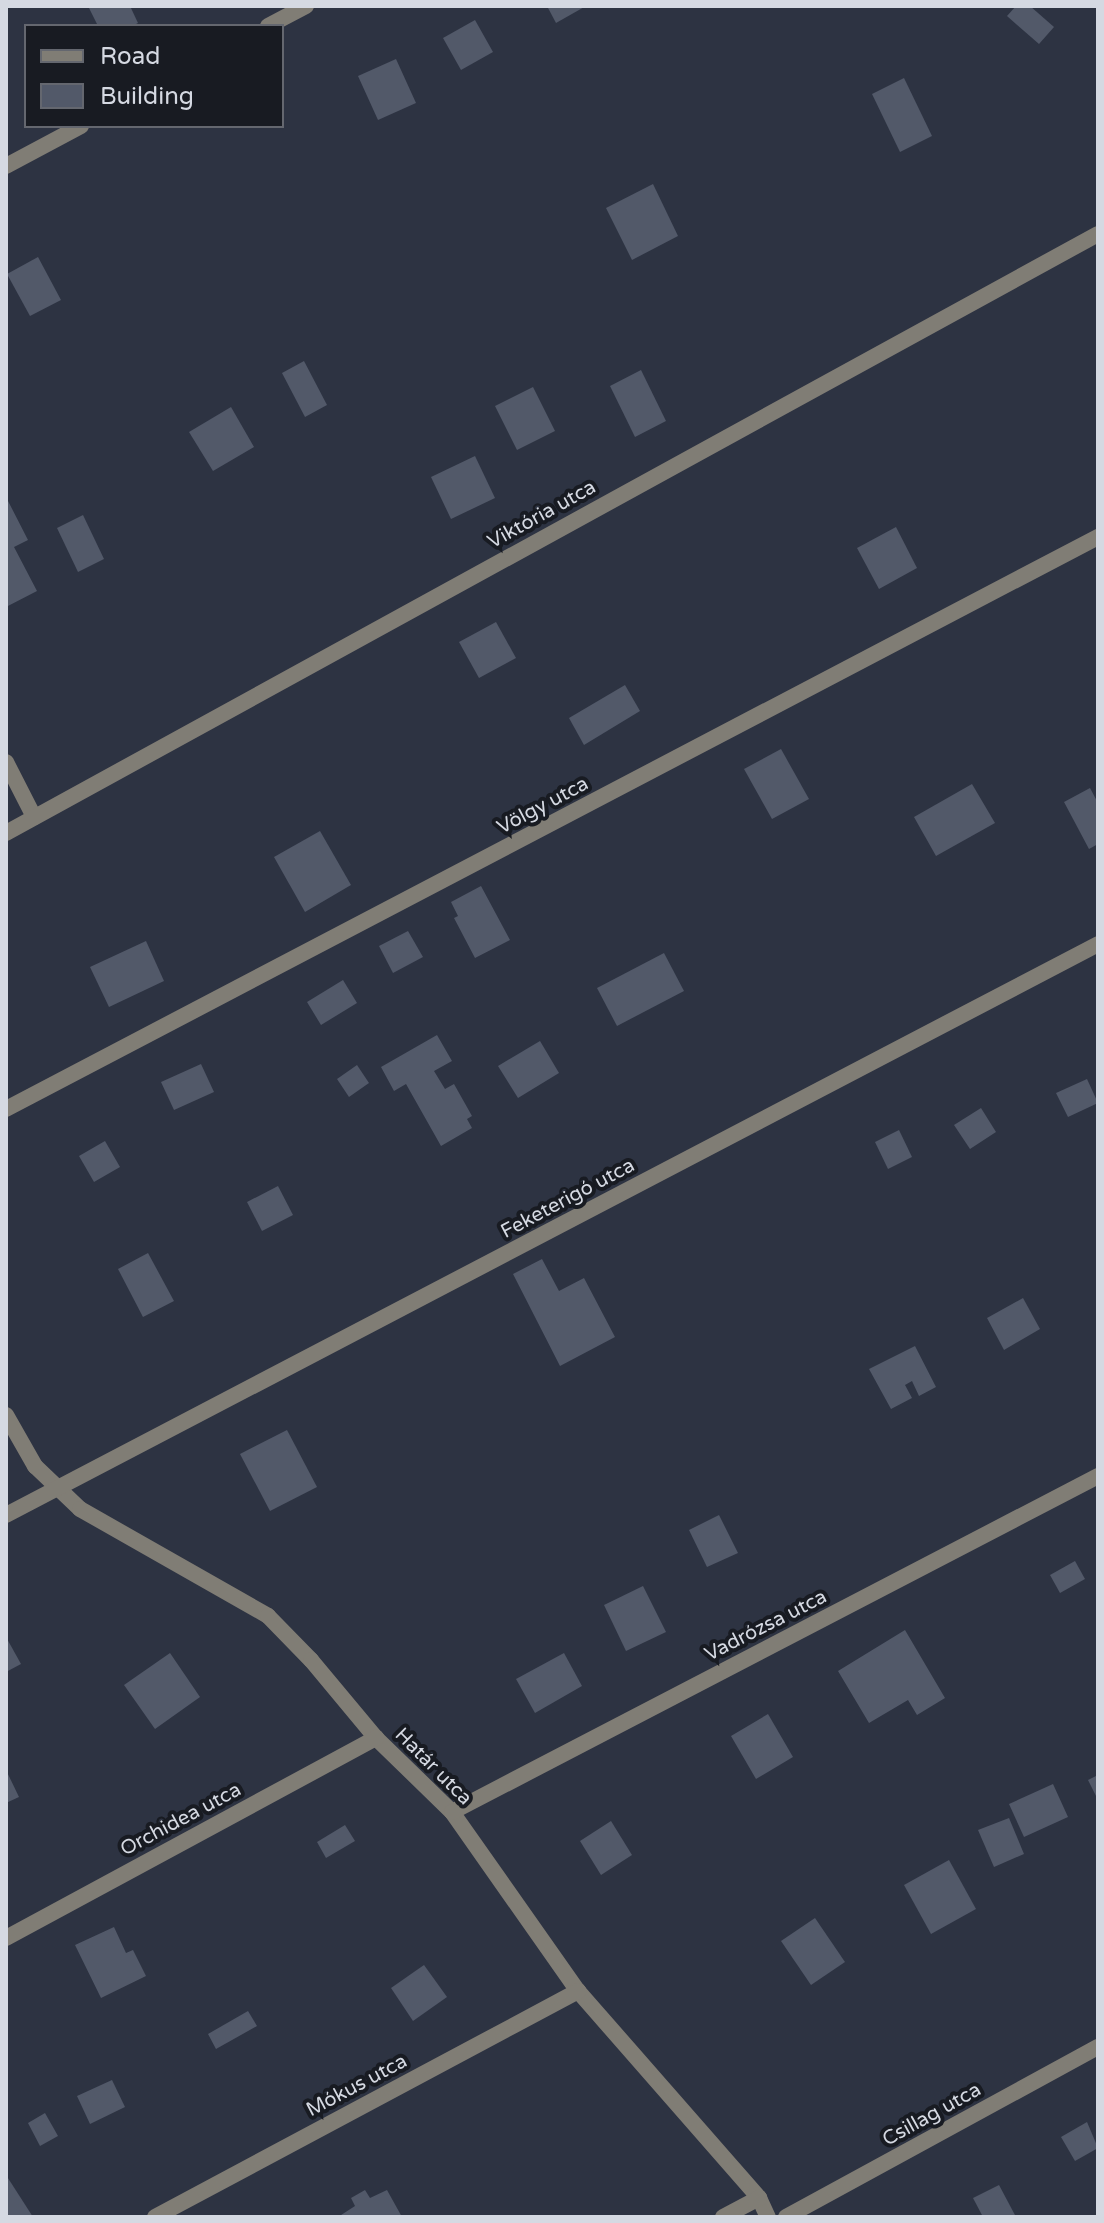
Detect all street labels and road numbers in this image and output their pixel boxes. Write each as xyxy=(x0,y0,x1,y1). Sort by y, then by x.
street label: Viktória utca xyxy=(484,475,600,555)
street label: Völgy utca xyxy=(493,772,593,840)
street label: Feketerigó utca xyxy=(497,1154,639,1244)
street label: Vadrózsa utca xyxy=(701,1585,831,1667)
street label: Határ utca xyxy=(389,1723,477,1811)
street label: Orchidea utca xyxy=(117,1778,245,1862)
street label: Mókus utca xyxy=(303,2049,411,2123)
street label: Csillag utca xyxy=(879,2078,985,2152)

